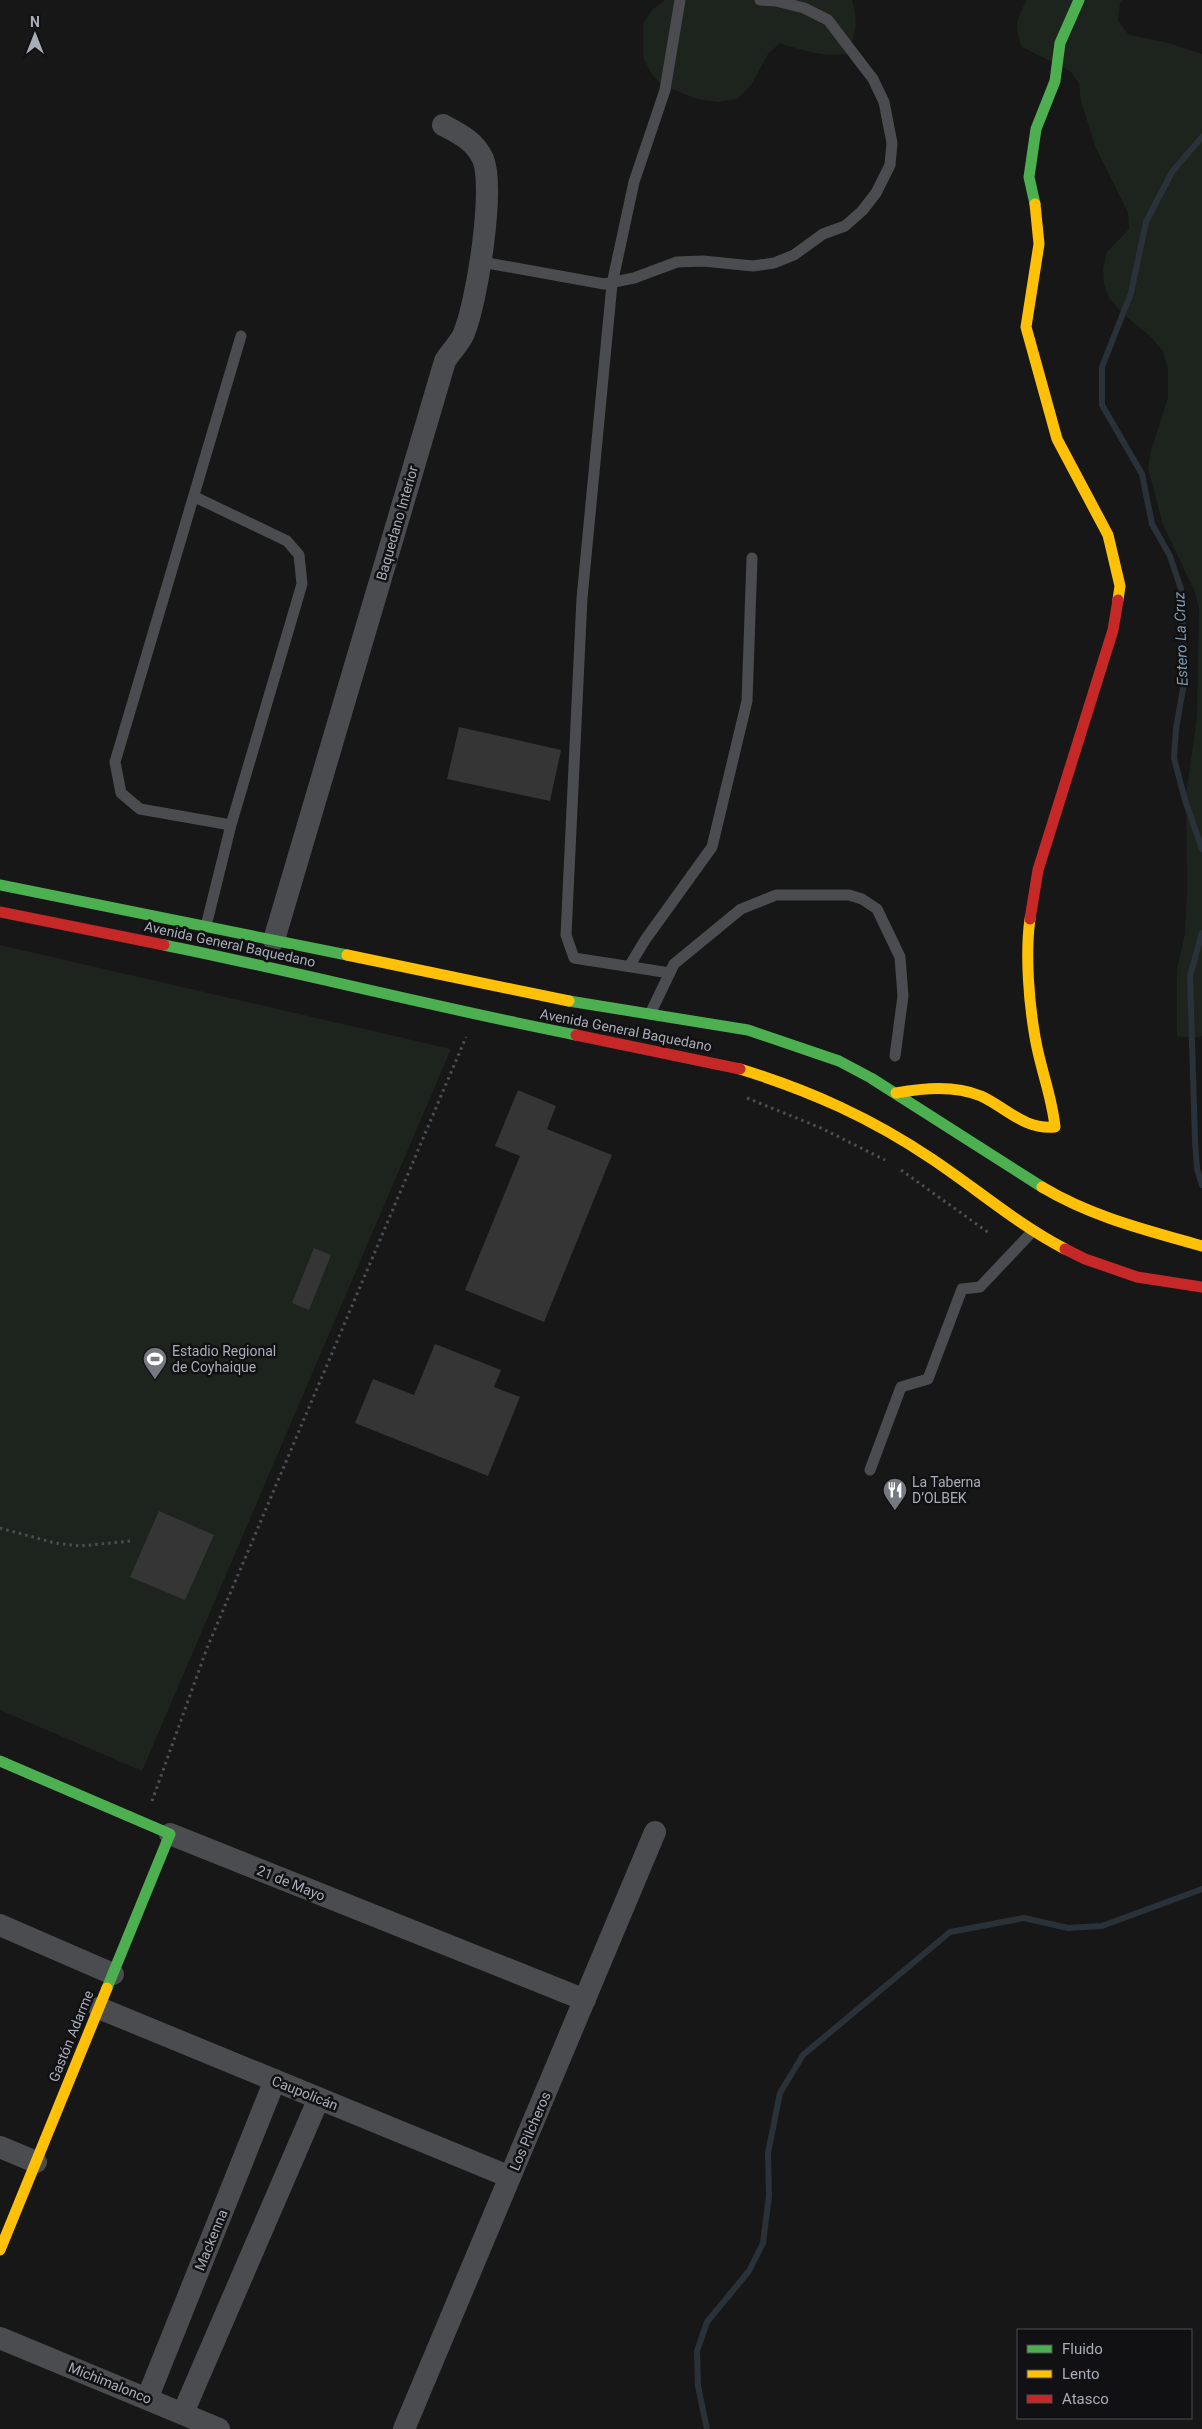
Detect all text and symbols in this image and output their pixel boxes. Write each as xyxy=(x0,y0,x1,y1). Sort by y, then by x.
north arrow xyxy=(10,10,60,60)
text: N xyxy=(30,14,40,30)
street label: Baquedano Interior xyxy=(373,464,421,582)
water label: Estero La Cruz xyxy=(1170,591,1192,686)
street label: Avenida General Baquedano xyxy=(143,918,317,970)
street label: Avenida General Baquedano xyxy=(539,1005,713,1055)
place label: Estadio Regional de Coyhaique xyxy=(172,1343,276,1375)
sports icon: Estadio Regional de Coyhaique xyxy=(142,1346,168,1380)
place label: La Taberna D’OLBEK xyxy=(912,1474,981,1506)
restaurant icon: La Taberna D’OLBEK xyxy=(882,1477,908,1511)
street label: 21 de Mayo xyxy=(255,1862,327,1904)
street label: Gastón Adarme xyxy=(45,1988,97,2084)
street label: Caupolicán xyxy=(270,2073,340,2113)
street label: Los Pilcheros xyxy=(506,2089,554,2173)
street label: Mackenna xyxy=(191,2207,231,2273)
legend xyxy=(1017,2329,1192,2419)
text: Fluido xyxy=(1062,2340,1103,2358)
street label: Michimalonco xyxy=(66,2359,154,2407)
text: Lento xyxy=(1062,2365,1100,2383)
text: Atasco xyxy=(1062,2390,1109,2408)

